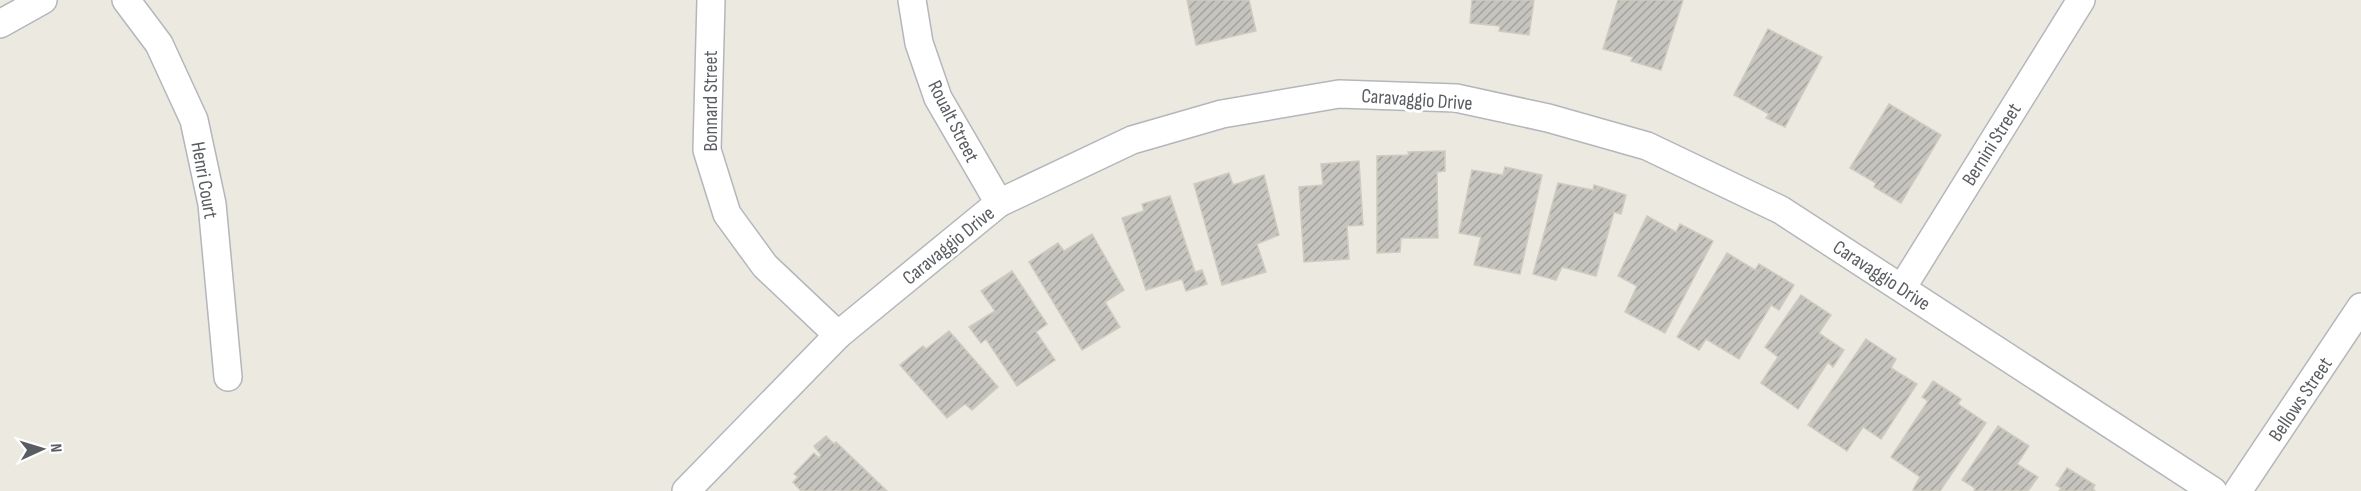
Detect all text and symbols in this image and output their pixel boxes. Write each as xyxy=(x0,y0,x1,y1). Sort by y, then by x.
street label: Bonnard Street xyxy=(699,50,723,152)
street label: Roualt Street xyxy=(922,77,984,166)
street label: Caravaggio Drive xyxy=(1361,84,1473,116)
street label: Bernini Street xyxy=(1957,99,2027,190)
street label: Henri Court xyxy=(185,140,223,221)
street label: Caravaggio Drive xyxy=(898,201,999,290)
street label: Caravaggio Drive xyxy=(1828,235,1935,316)
street label: Bellows Street xyxy=(2264,353,2338,446)
north arrow xyxy=(12,419,72,479)
text: N xyxy=(46,443,65,453)

